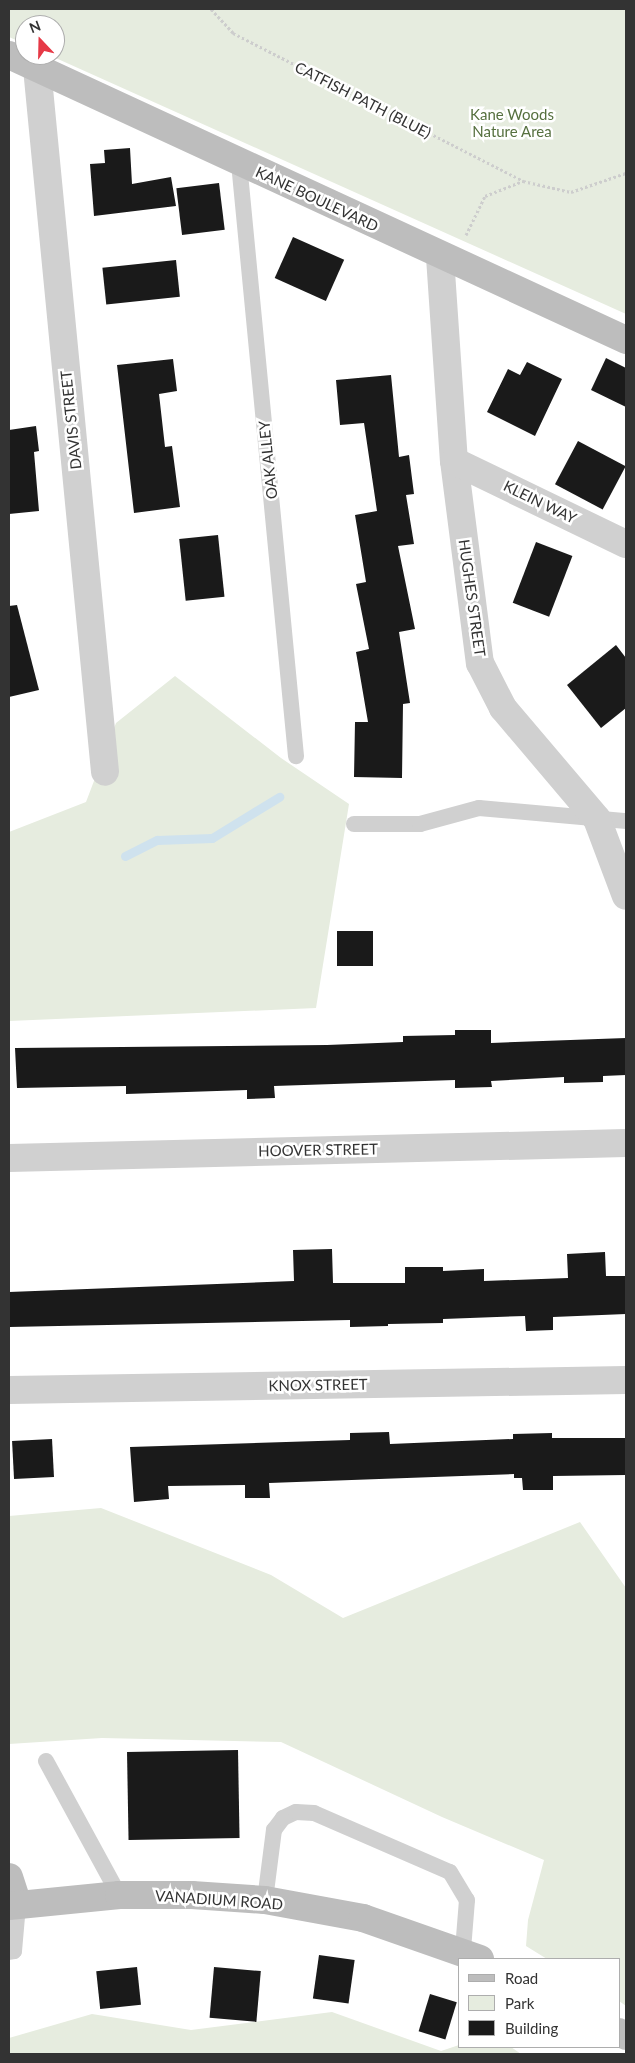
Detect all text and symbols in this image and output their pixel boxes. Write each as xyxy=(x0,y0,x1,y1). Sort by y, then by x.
north arrow xyxy=(15,15,65,65)
text: N xyxy=(27,17,43,36)
street label: CATFISH PATH (BLUE) xyxy=(292,58,434,142)
park label: Kane Woods Nature Area xyxy=(470,105,554,140)
street label: KANE BOULEVARD xyxy=(253,163,381,235)
street label: DAVIS STREET xyxy=(57,370,85,470)
street label: OAK ALLEY xyxy=(255,420,281,500)
street label: KLEIN WAY xyxy=(500,477,580,527)
street label: HUGHES STREET xyxy=(455,538,489,658)
street label: HOOVER STREET xyxy=(258,1140,378,1160)
street label: KNOX STREET xyxy=(268,1375,368,1395)
street label: VANADIUM ROAD xyxy=(154,1887,284,1913)
legend xyxy=(458,1958,620,2048)
text: Road xyxy=(505,1969,538,1987)
text: Park xyxy=(505,1994,534,2012)
text: Building xyxy=(505,2019,558,2037)

